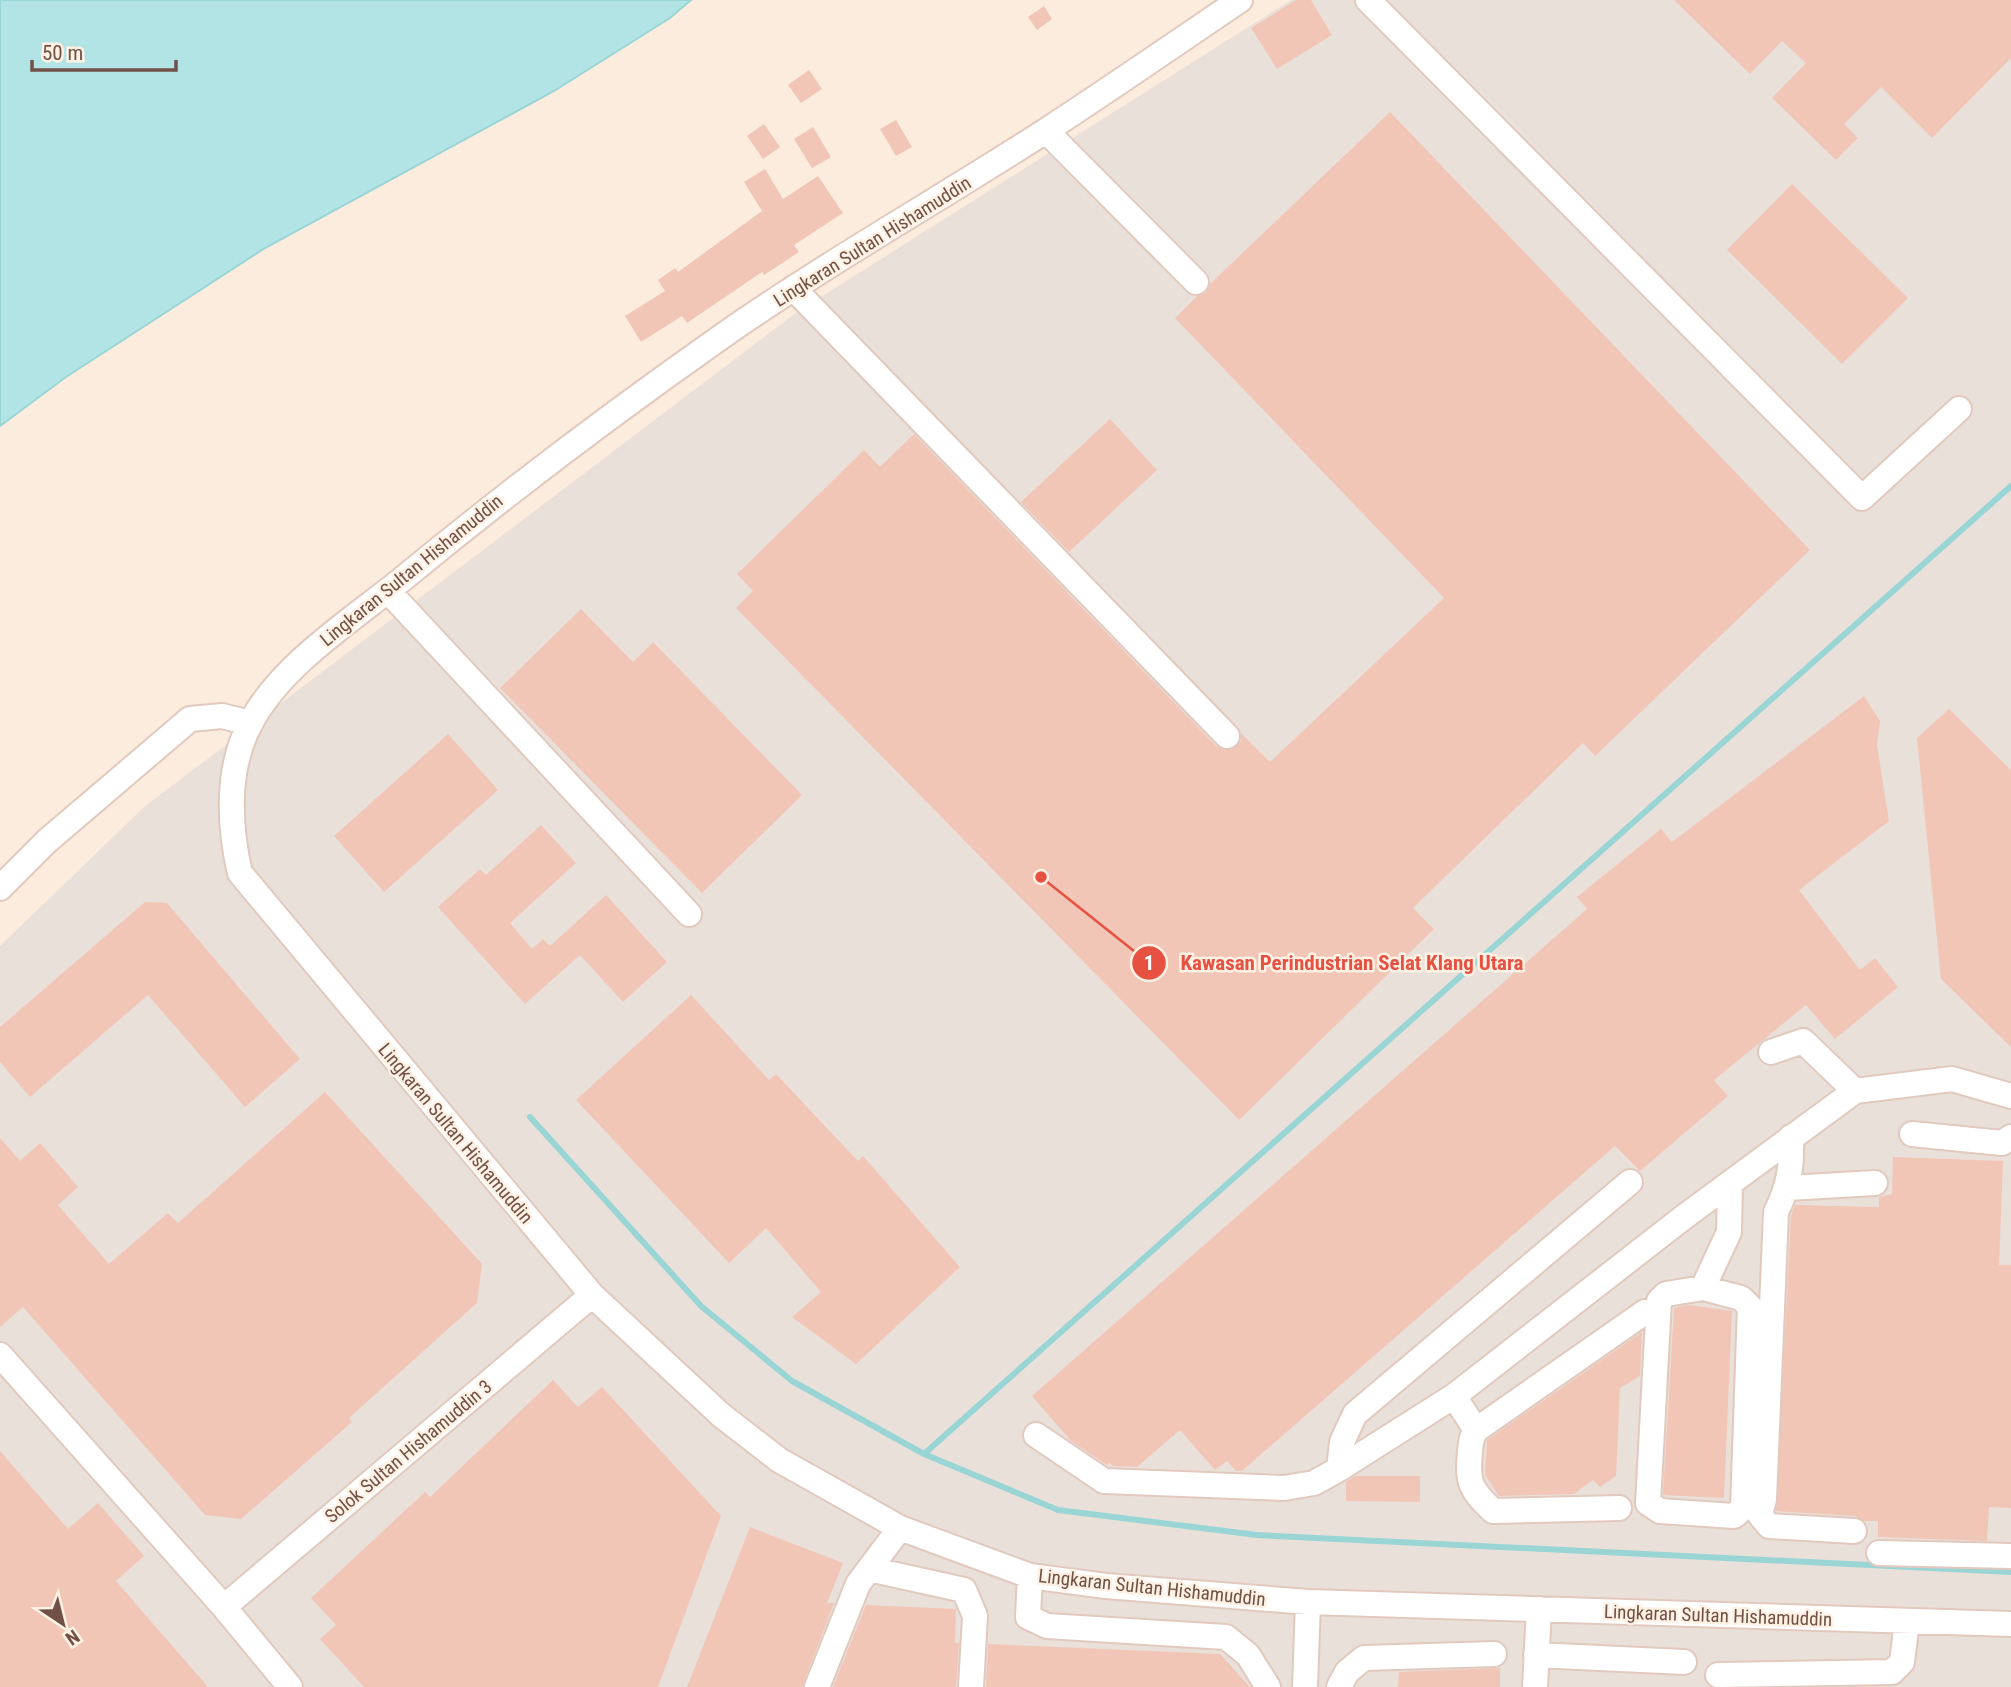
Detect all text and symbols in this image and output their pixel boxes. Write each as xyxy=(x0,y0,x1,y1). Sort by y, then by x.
scale bar xyxy=(32,28,175,72)
text: 50 m xyxy=(42,41,83,65)
street label: Lingkaran Sultan Hishamuddin xyxy=(769,171,975,312)
street label: Lingkaran Sultan Hishamuddin xyxy=(315,490,507,651)
callout: Kawasan Perindustrian Selat Klang Utara xyxy=(1132,942,1538,984)
text: 1 xyxy=(1144,951,1154,975)
text: Kawasan Perindustrian Selat Klang Utara xyxy=(1180,951,1524,975)
street label: Lingkaran Sultan Hishamuddin xyxy=(373,1038,538,1228)
street label: Solok Sultan Hishamuddin 3 xyxy=(320,1375,496,1528)
street label: Lingkaran Sultan Hishamuddin xyxy=(1037,1564,1267,1611)
north arrow xyxy=(28,1589,98,1659)
street label: Lingkaran Sultan Hishamuddin xyxy=(1603,1600,1833,1631)
text: N xyxy=(61,1625,84,1650)

